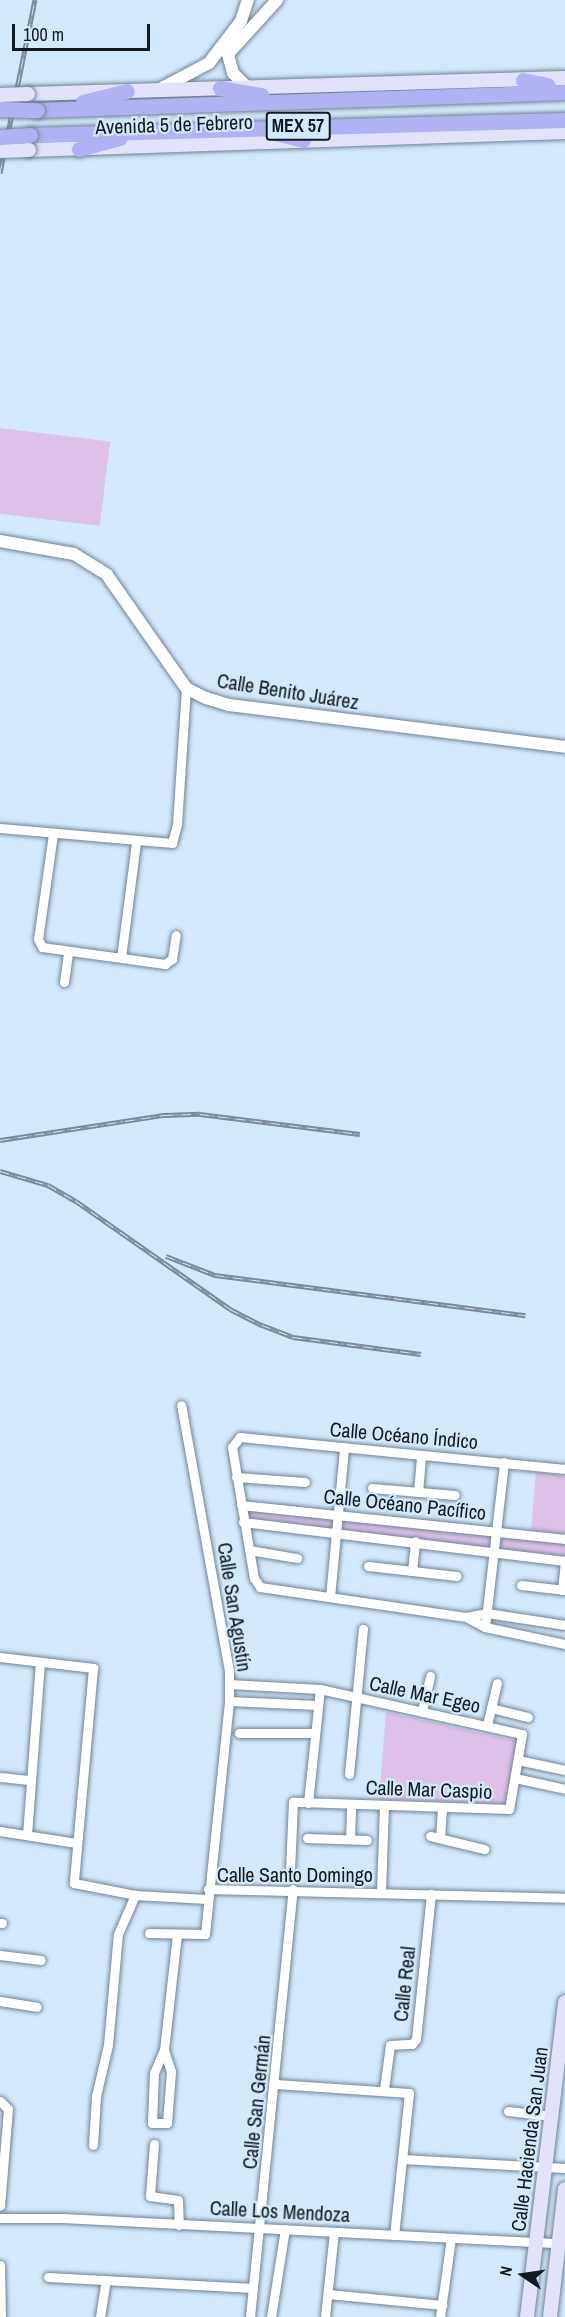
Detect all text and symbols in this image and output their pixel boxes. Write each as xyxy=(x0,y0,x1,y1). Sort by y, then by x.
scale bar xyxy=(15,12,153,50)
text: 100 m xyxy=(23,22,64,47)
street label: Avenida 5 de Febrero xyxy=(95,109,253,139)
road number: MEX 57 xyxy=(265,111,331,141)
street label: Calle Benito Juárez xyxy=(215,668,361,714)
street label: Calle Océano Índico xyxy=(329,1417,479,1453)
street label: Calle Océano Pacífico xyxy=(323,1484,487,1524)
street label: Calle San Agustín xyxy=(213,1540,257,1674)
street label: Calle Mar Egeo xyxy=(367,1671,483,1717)
street label: Calle Mar Caspio xyxy=(365,1775,493,1803)
street label: Calle Santo Domingo xyxy=(217,1862,373,1886)
street label: Calle Real xyxy=(388,1945,420,2023)
street label: Calle San Germán xyxy=(237,2034,275,2170)
street label: Calle Hacienda San Juan xyxy=(506,2045,552,2233)
street label: Calle Los Mendoza xyxy=(209,2195,351,2227)
north arrow xyxy=(493,2245,553,2305)
text: N xyxy=(494,2264,517,2278)

